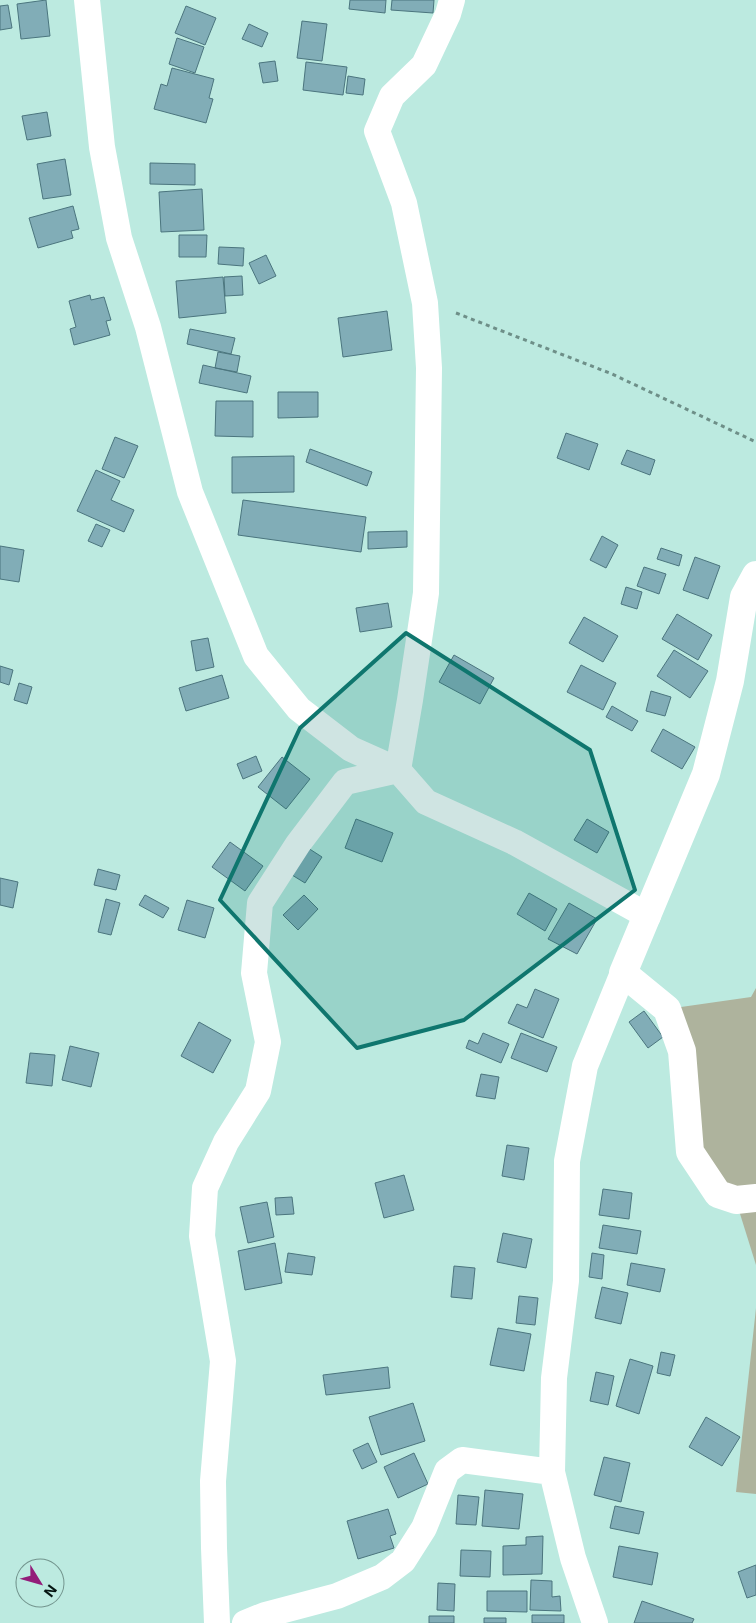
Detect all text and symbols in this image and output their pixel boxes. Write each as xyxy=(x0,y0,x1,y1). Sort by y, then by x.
north arrow xyxy=(15,1558,65,1608)
text: N xyxy=(41,1582,61,1601)

